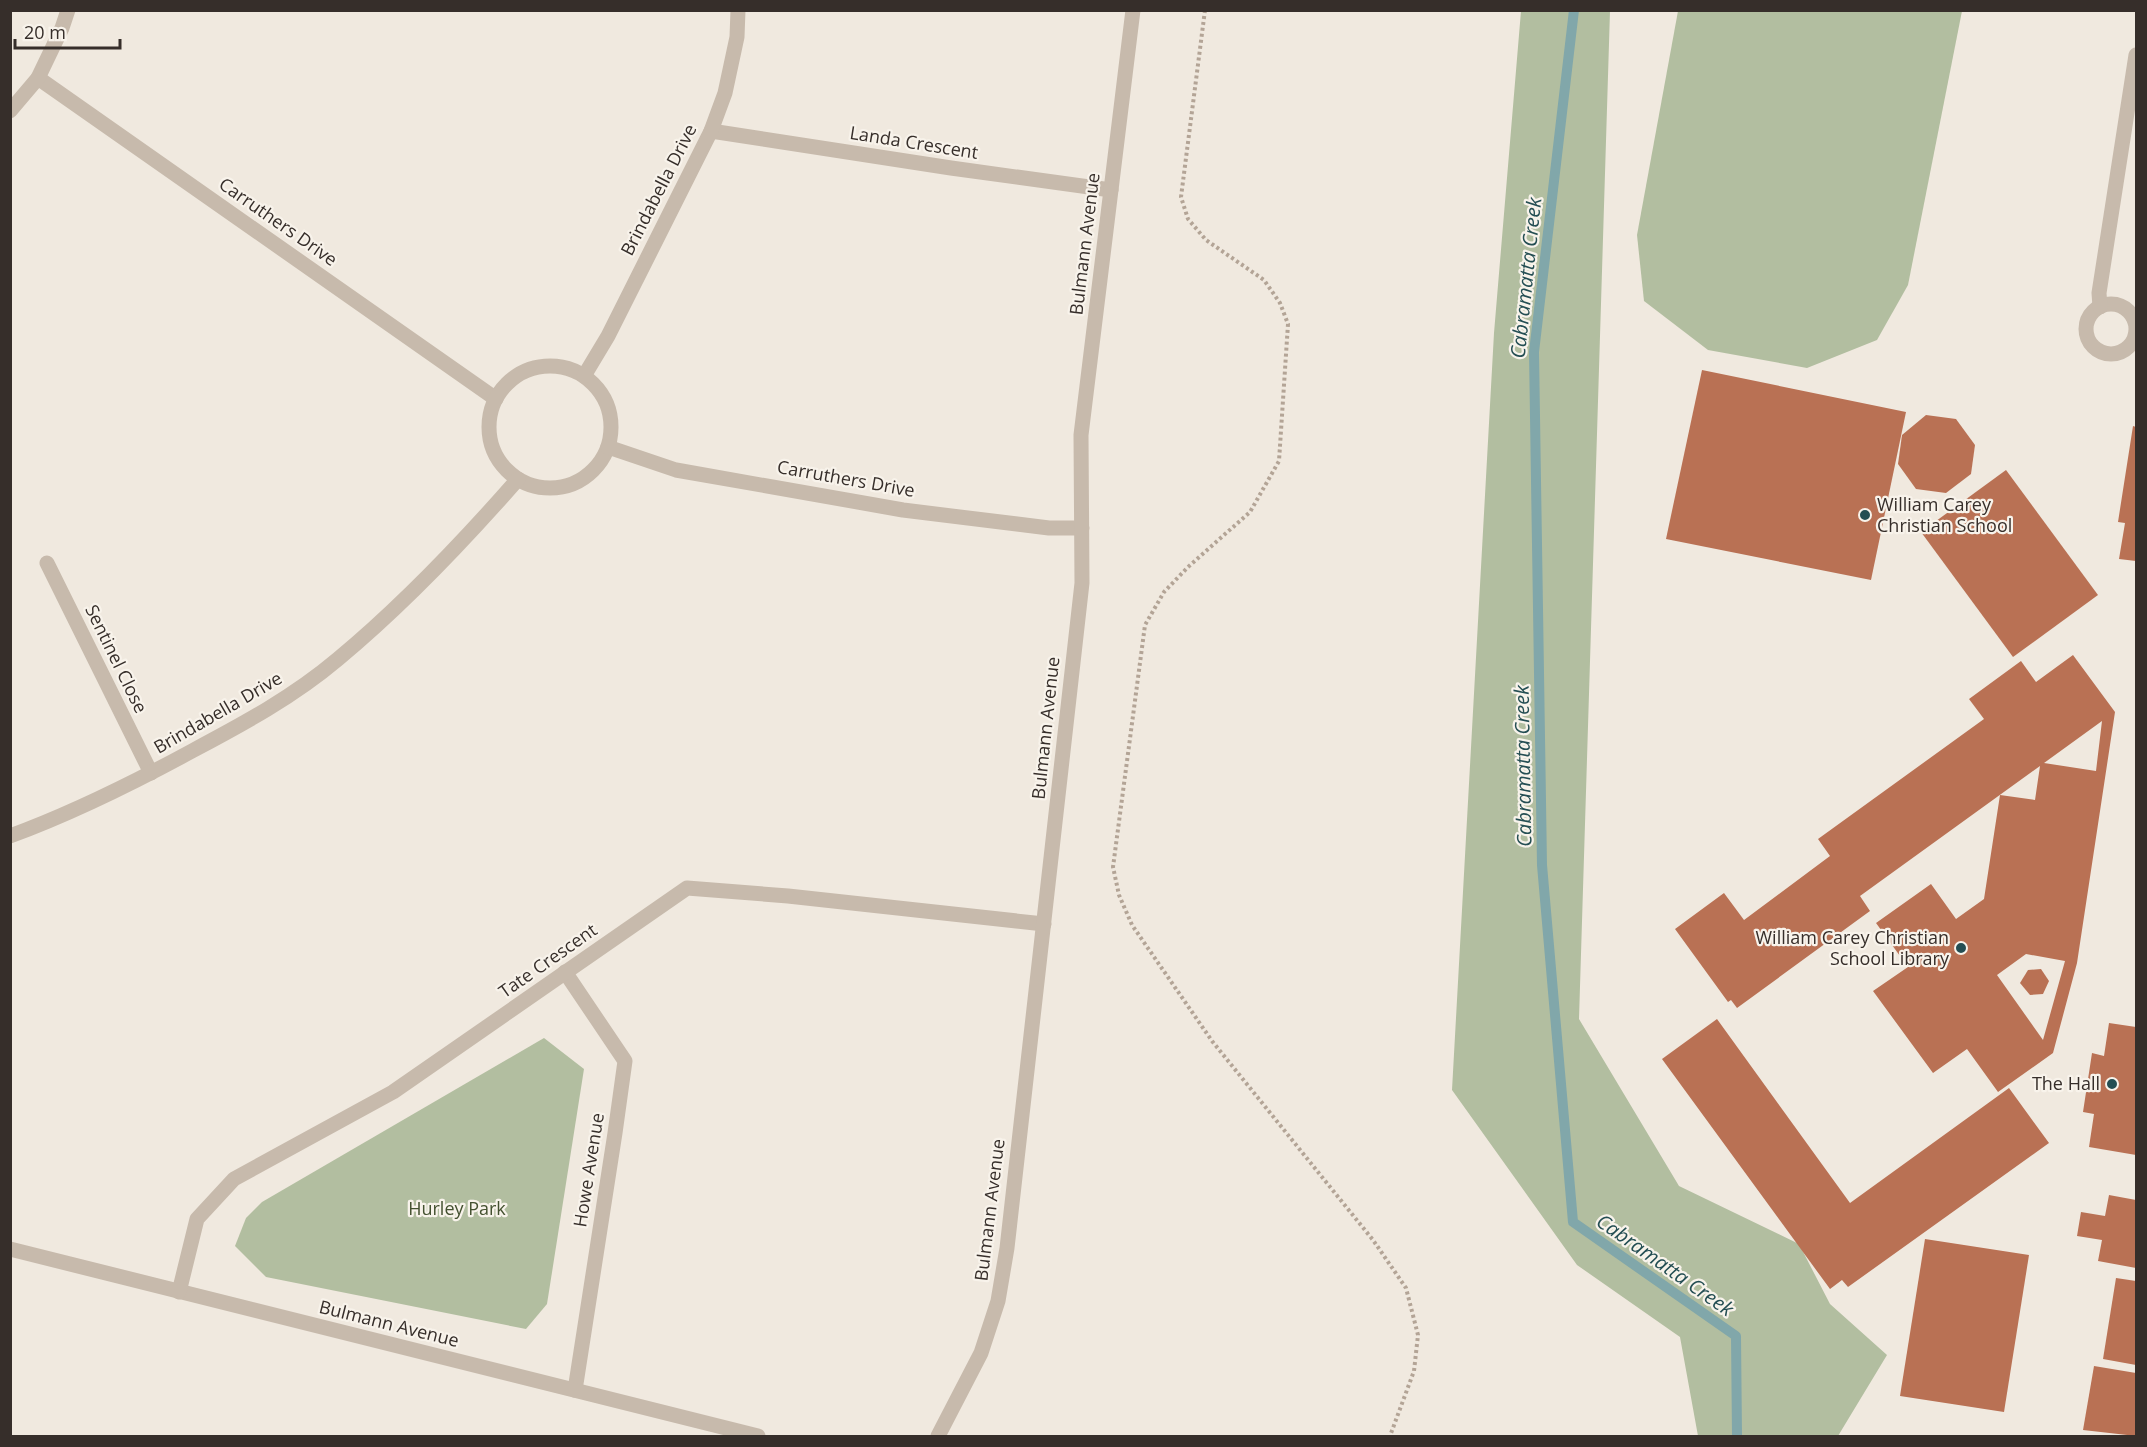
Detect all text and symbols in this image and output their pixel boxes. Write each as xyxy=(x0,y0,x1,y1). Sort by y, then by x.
scale bar xyxy=(15,12,120,50)
text: 20 m xyxy=(24,20,66,44)
street label: Brindabella Drive xyxy=(615,120,702,259)
street label: Landa Crescent xyxy=(848,120,980,164)
street label: Carruthers Drive xyxy=(215,171,343,271)
street label: Bulmann Avenue xyxy=(1063,171,1105,316)
water label: Cabramatta Creek xyxy=(1504,195,1548,360)
street label: Carruthers Drive xyxy=(775,454,917,502)
place label: William Carey Christian School xyxy=(1877,492,2012,537)
marker: William Carey Christian School xyxy=(1858,508,1872,522)
street label: Sentinel Close xyxy=(80,600,153,717)
street label: Bulmann Avenue xyxy=(1026,655,1064,800)
street label: Brindabella Drive xyxy=(149,666,286,759)
water label: Cabramatta Creek xyxy=(1508,684,1537,847)
street label: Tate Crescent xyxy=(494,917,601,1003)
place label: William Carey Christian School Library xyxy=(1756,925,1950,970)
marker: William Carey Christian School Library xyxy=(1954,941,1968,955)
place label: The Hall xyxy=(2032,1071,2100,1095)
marker: The Hall xyxy=(2105,1077,2119,1091)
street label: Howe Avenue xyxy=(567,1111,609,1229)
street label: Bulmann Avenue xyxy=(968,1137,1010,1282)
park label: Hurley Park xyxy=(408,1196,506,1220)
water label: Cabramatta Creek xyxy=(1591,1207,1740,1323)
street label: Bulmann Avenue xyxy=(317,1294,462,1352)

